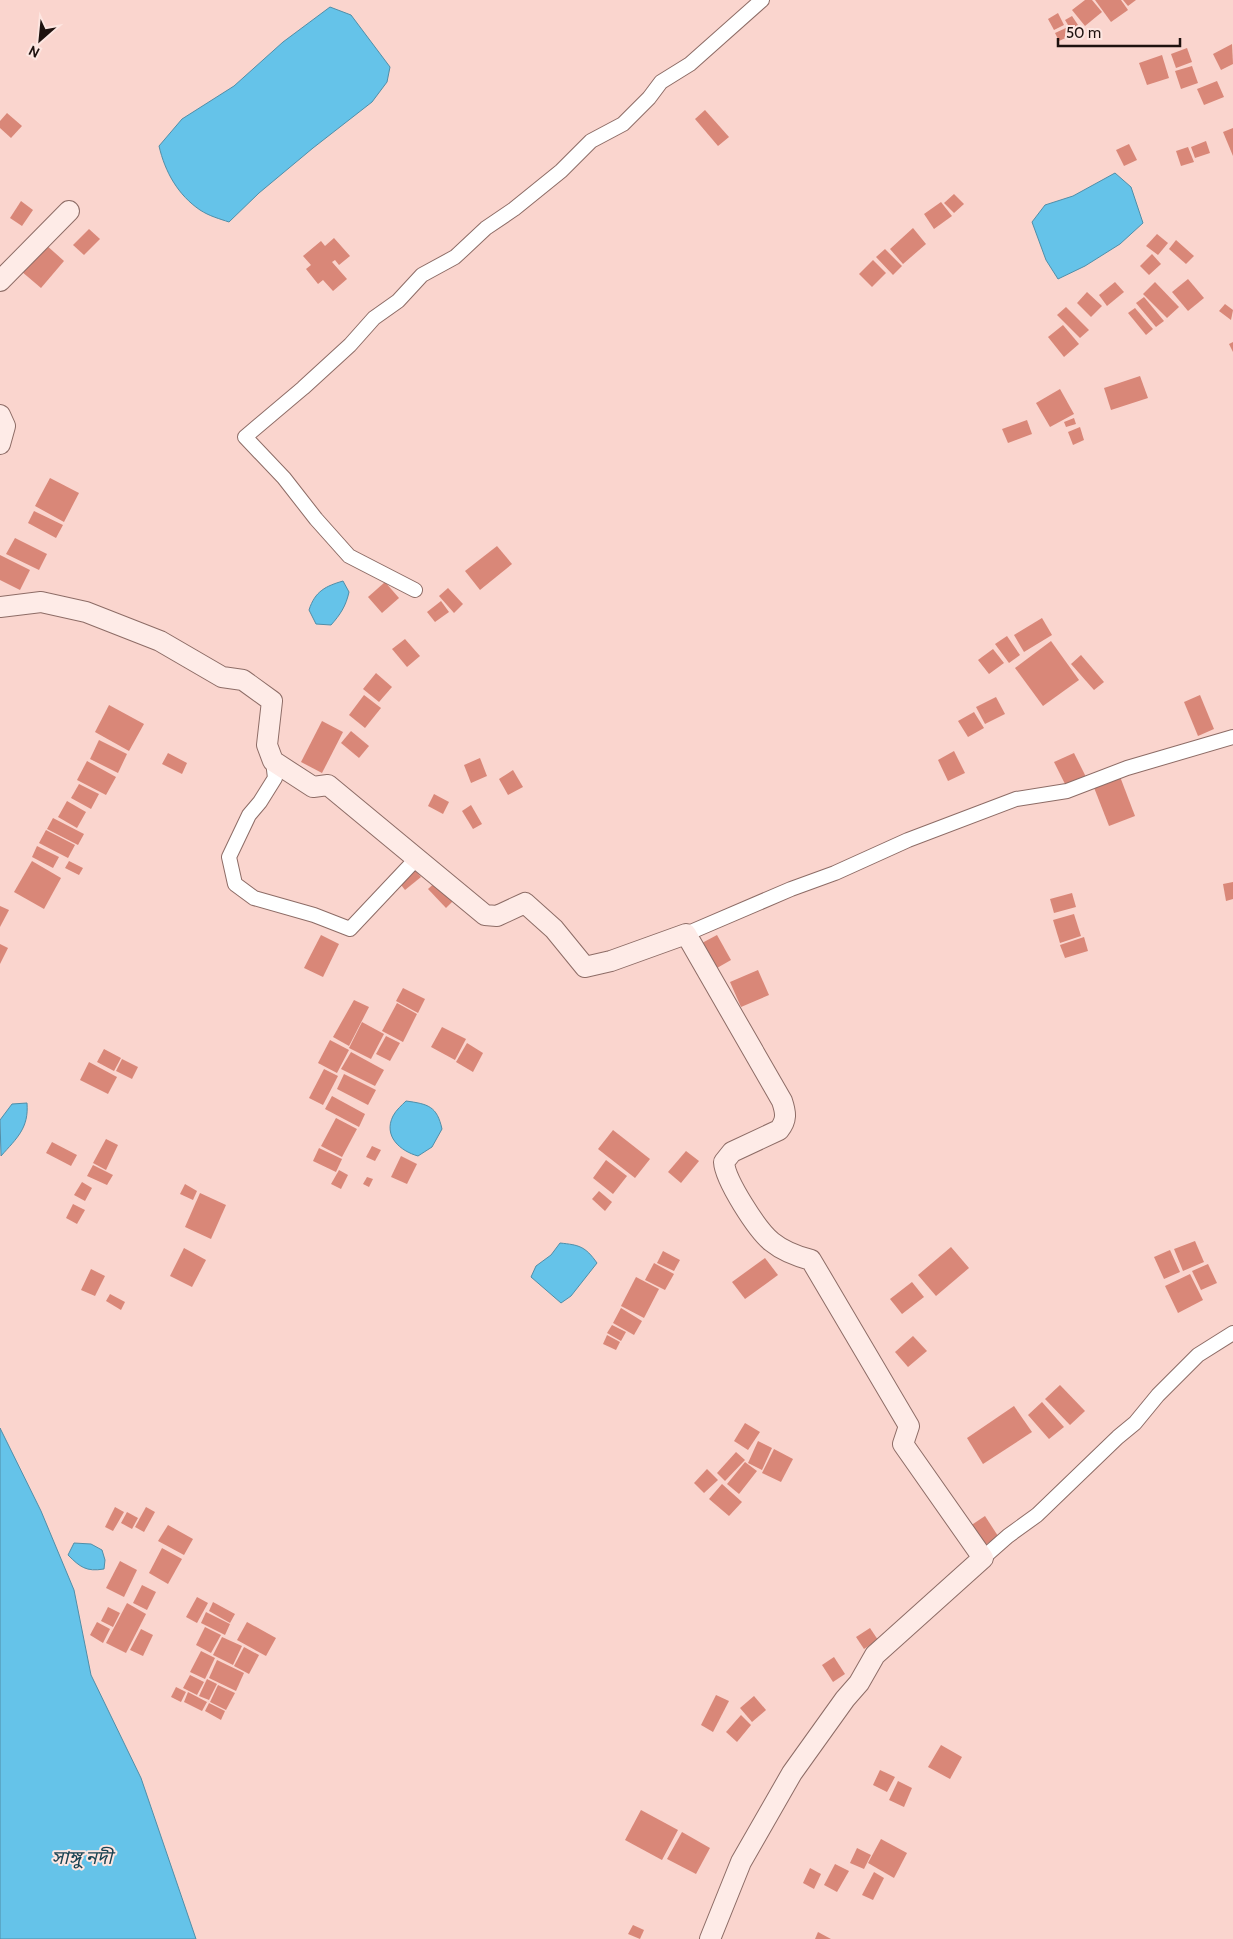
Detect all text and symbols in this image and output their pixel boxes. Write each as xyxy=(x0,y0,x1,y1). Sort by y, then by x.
north arrow xyxy=(15,15,65,65)
scale bar xyxy=(1058,15,1180,47)
text: 50 m xyxy=(1066,24,1101,42)
text: N xyxy=(26,41,43,62)
water label: সাঙ্গু নদী xyxy=(52,1846,116,1869)

